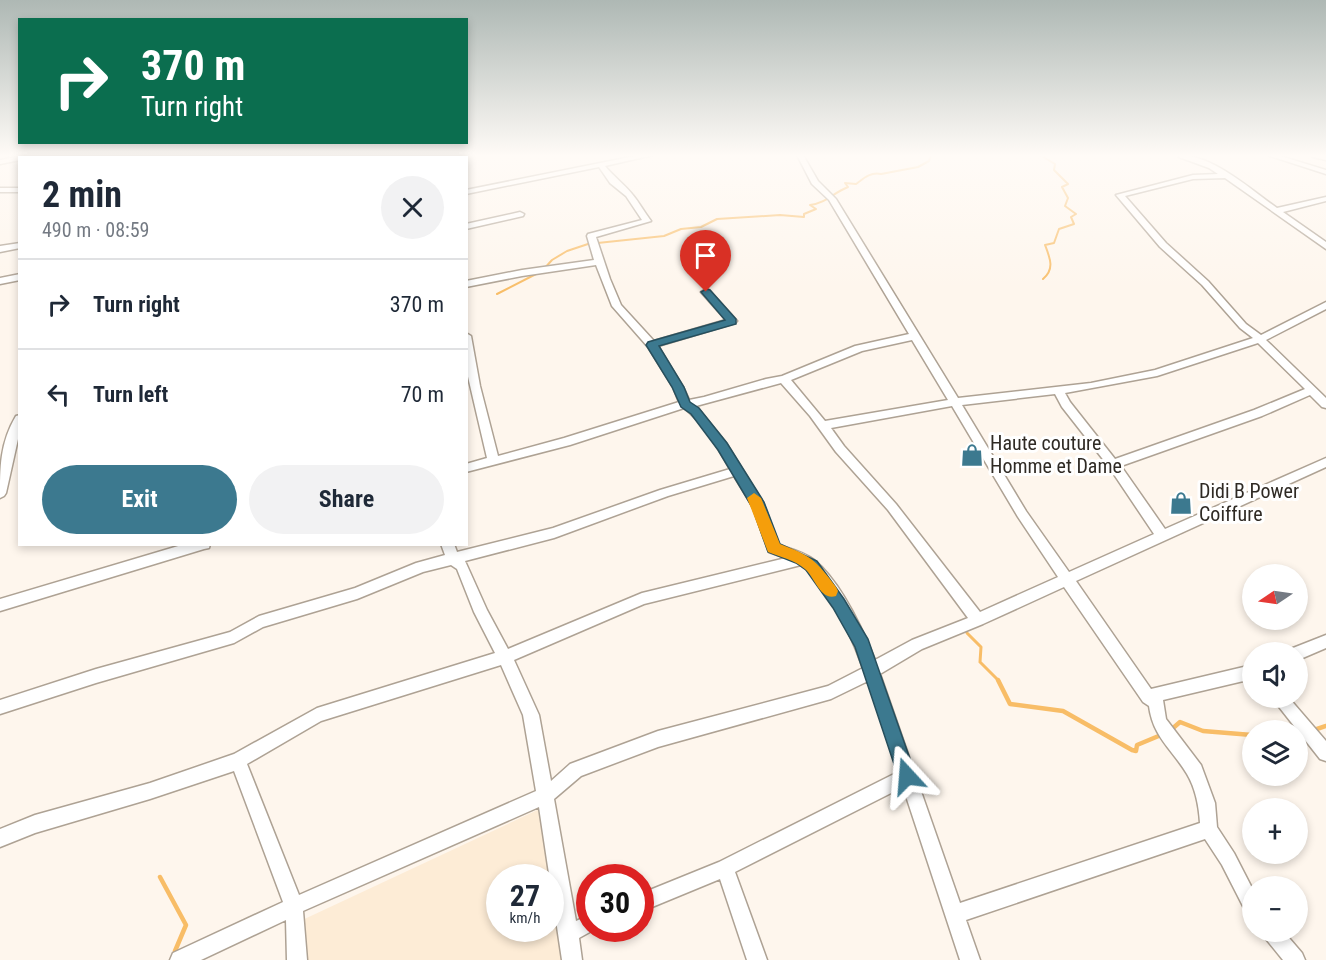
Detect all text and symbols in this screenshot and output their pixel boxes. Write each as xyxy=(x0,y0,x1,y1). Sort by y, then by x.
text: 370 m xyxy=(141,41,246,90)
icon: right xyxy=(42,42,120,120)
text: Turn right xyxy=(141,91,243,123)
text: 2 min xyxy=(42,174,122,216)
button: close xyxy=(381,176,444,239)
text: 490 m · 08:59 xyxy=(42,218,149,242)
pin xyxy=(680,230,731,292)
icon: arrive xyxy=(689,239,722,272)
icon: right xyxy=(42,288,75,321)
text: Turn right xyxy=(93,292,180,317)
text: 370 m xyxy=(390,292,444,317)
icon: left xyxy=(42,378,75,411)
text: Turn left xyxy=(93,382,168,407)
text: 70 m xyxy=(401,382,444,407)
place label: Haute couture Homme et Dame xyxy=(990,431,1122,478)
shop icon: Haute couture Homme et Dame xyxy=(959,442,985,468)
button: Exit xyxy=(42,465,237,534)
button: Share xyxy=(249,465,444,534)
place label: Didi B Power Coiffure xyxy=(1199,479,1299,526)
shop icon: Didi B Power Coiffure xyxy=(1168,490,1194,516)
north arrow xyxy=(1242,564,1308,630)
map controls xyxy=(1242,564,1308,942)
button: sound xyxy=(1242,642,1308,708)
button: layers xyxy=(1242,720,1308,786)
position arrow xyxy=(875,744,939,808)
button: + xyxy=(1242,798,1308,864)
speed limit sign: 30 xyxy=(576,864,654,942)
button: − xyxy=(1242,876,1308,942)
text: 27 xyxy=(510,878,540,913)
text: km/h xyxy=(510,909,540,927)

